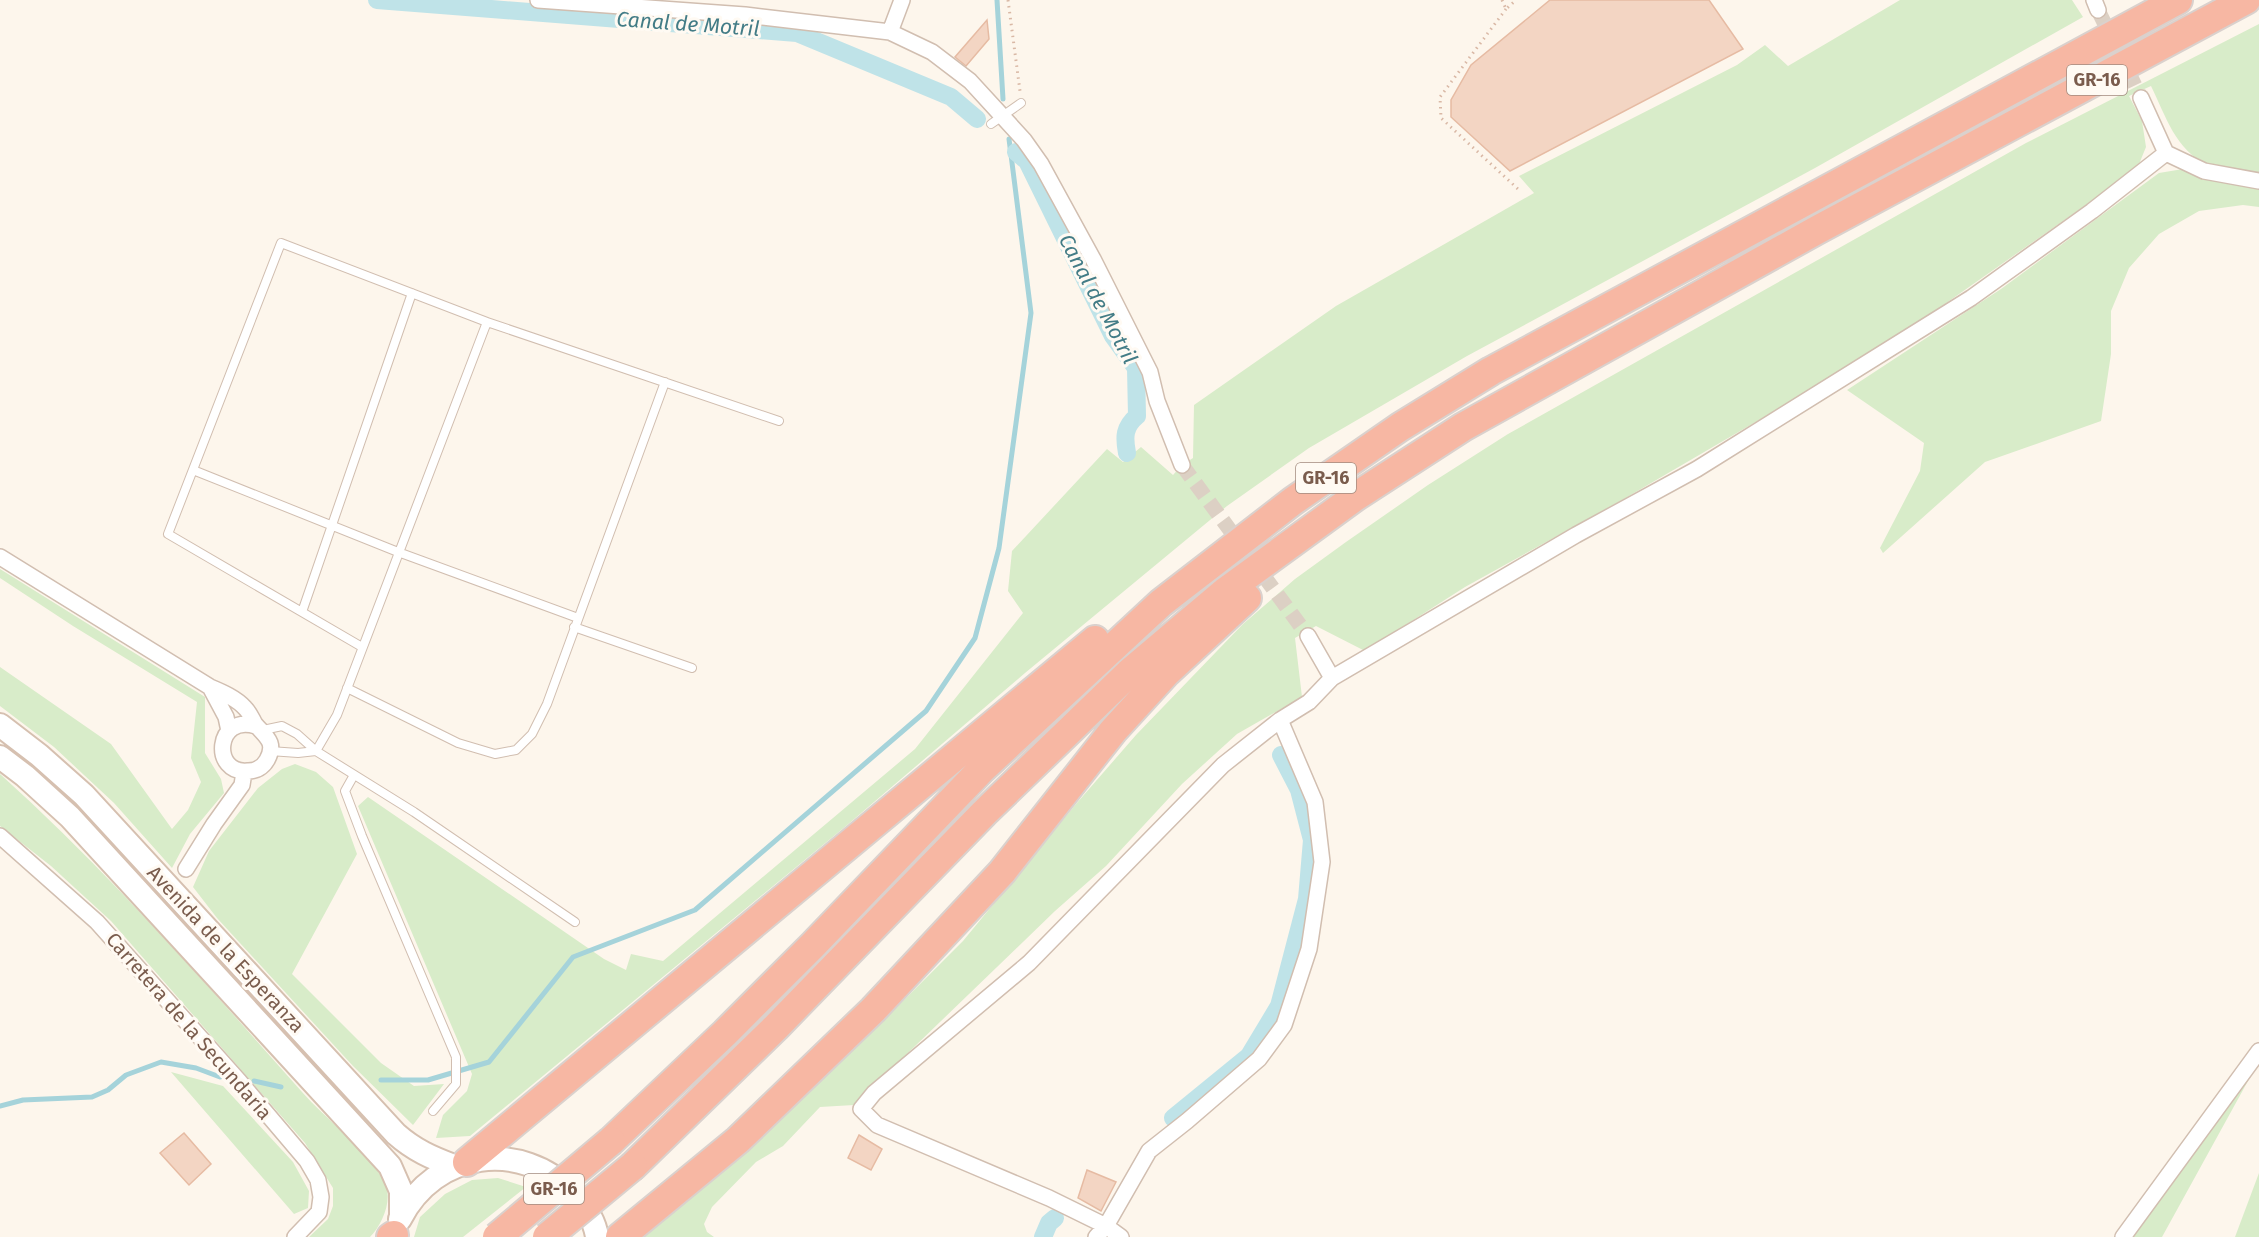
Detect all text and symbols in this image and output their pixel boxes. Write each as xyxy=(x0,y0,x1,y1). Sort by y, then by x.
water label: Canal de Motril xyxy=(616,6,760,42)
road number: GR-16 xyxy=(2067,65,2127,95)
water label: Canal de Motril xyxy=(1053,230,1143,368)
road number: GR-16 xyxy=(1296,463,1356,493)
street label: Avenida de la Esperanza xyxy=(142,861,310,1037)
street label: Carretera de la Secundaria xyxy=(101,927,277,1125)
road number: GR-16 xyxy=(524,1174,584,1204)

